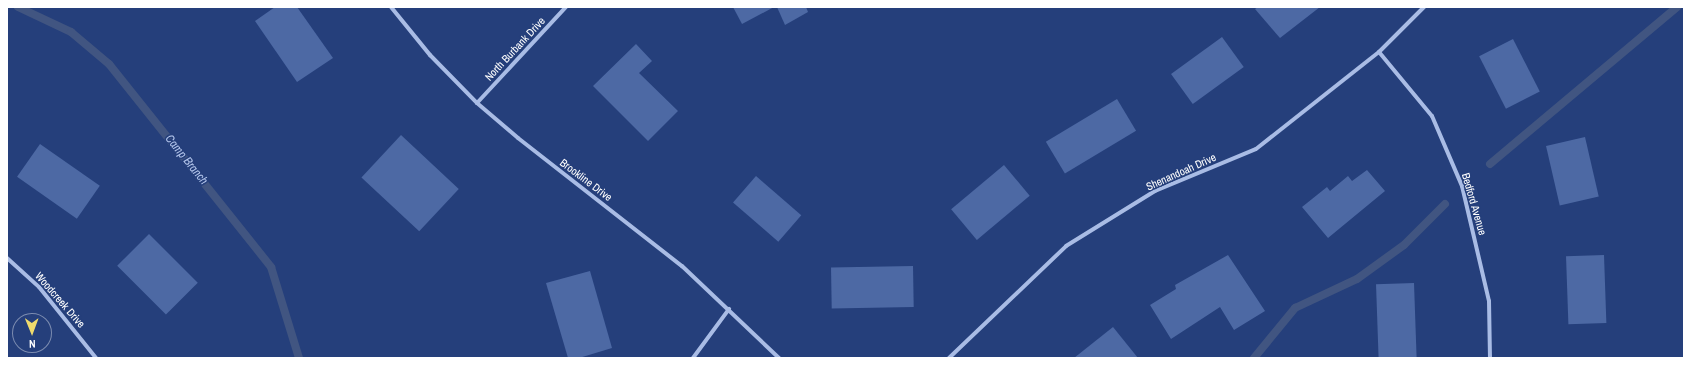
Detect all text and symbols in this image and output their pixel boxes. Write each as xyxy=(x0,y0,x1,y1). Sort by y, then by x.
street label: North Burbank Drive xyxy=(482,14,548,84)
water label: Camp Branch xyxy=(161,132,211,188)
street label: Shenandoah Drive xyxy=(1144,151,1218,193)
street label: Brookline Drive xyxy=(557,156,615,204)
street label: Bedford Avenue xyxy=(1459,171,1489,237)
street label: Woodcreek Drive xyxy=(32,269,88,331)
north arrow xyxy=(12,313,52,353)
text: N xyxy=(29,337,36,351)

